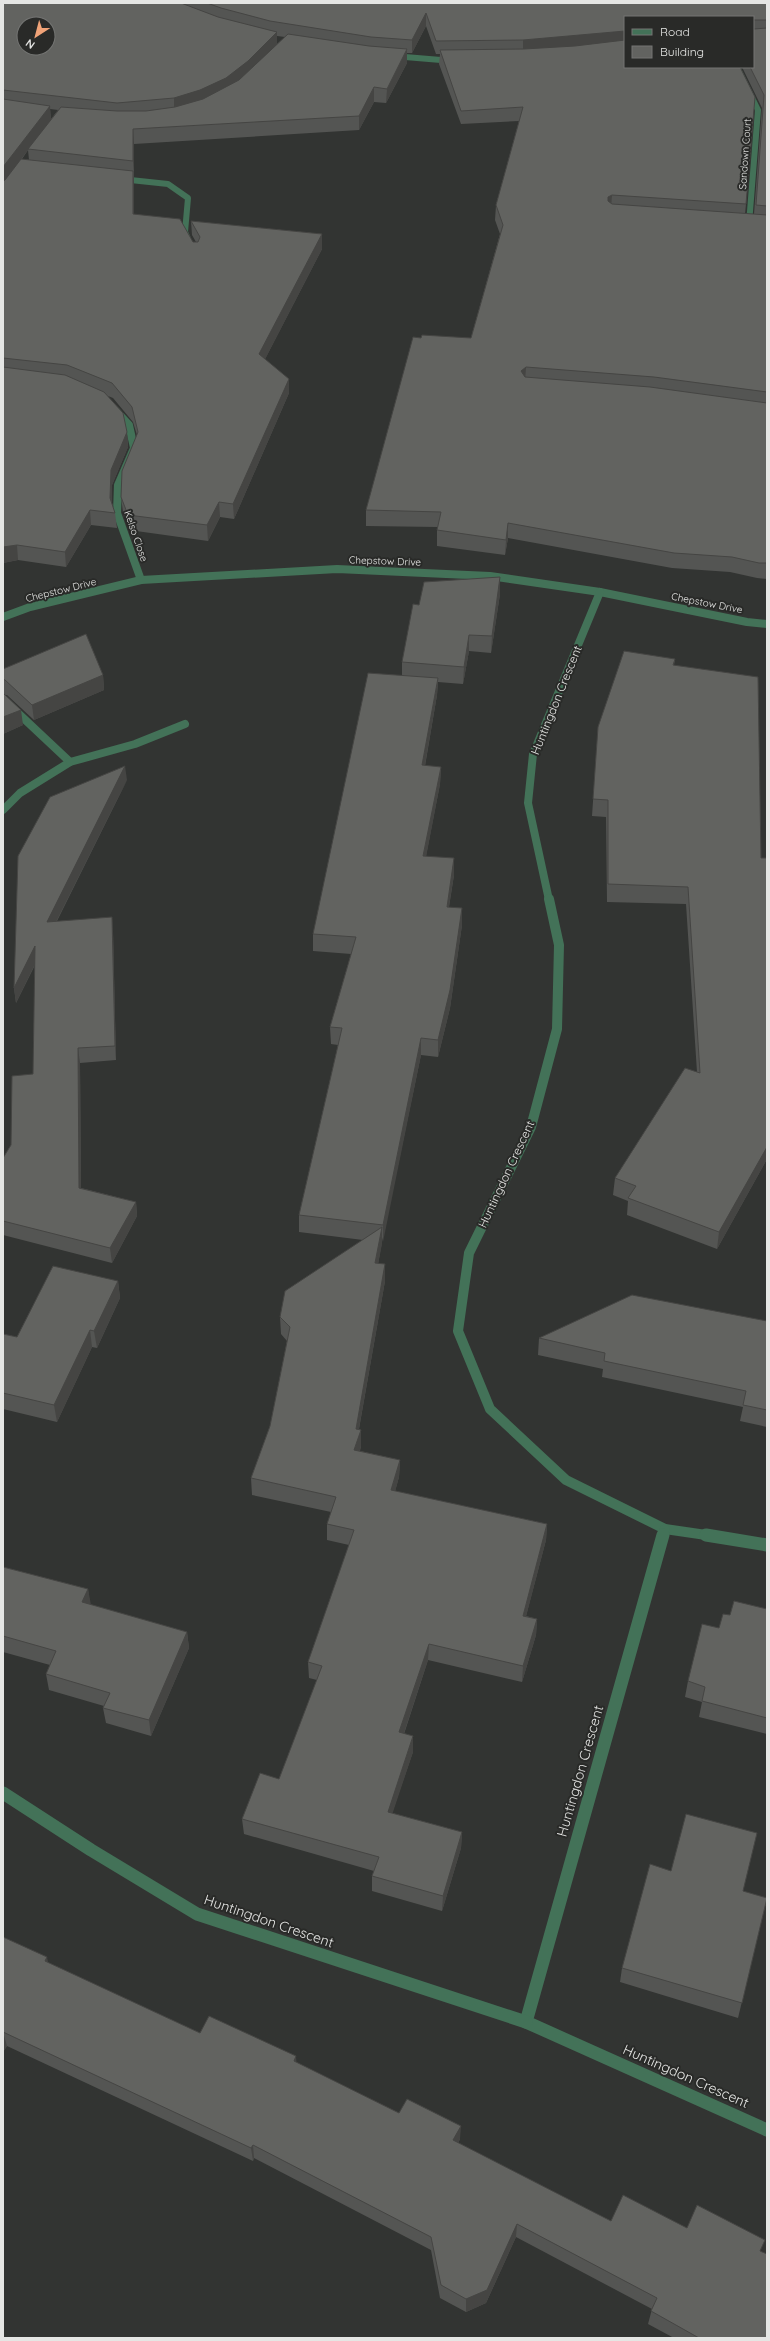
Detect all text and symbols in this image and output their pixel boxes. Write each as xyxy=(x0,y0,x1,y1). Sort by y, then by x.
north arrow xyxy=(16,16,56,56)
legend xyxy=(624,16,754,68)
text: Road xyxy=(660,24,690,39)
text: N xyxy=(23,36,38,52)
text: Building xyxy=(660,44,704,59)
street label: Sandown Court xyxy=(736,117,754,190)
street label: Kelso Close xyxy=(121,509,151,564)
street label: Chepstow Drive xyxy=(349,553,422,569)
street label: Chepstow Drive xyxy=(24,575,98,605)
street label: Chepstow Drive xyxy=(670,590,744,616)
street label: Huntingdon Crescent xyxy=(527,643,585,757)
street label: Huntingdon Crescent xyxy=(475,1118,537,1230)
street label: Huntingdon Crescent xyxy=(553,1703,607,1839)
street label: Huntingdon Crescent xyxy=(202,1890,336,1952)
street label: Huntingdon Crescent xyxy=(620,2040,752,2112)

